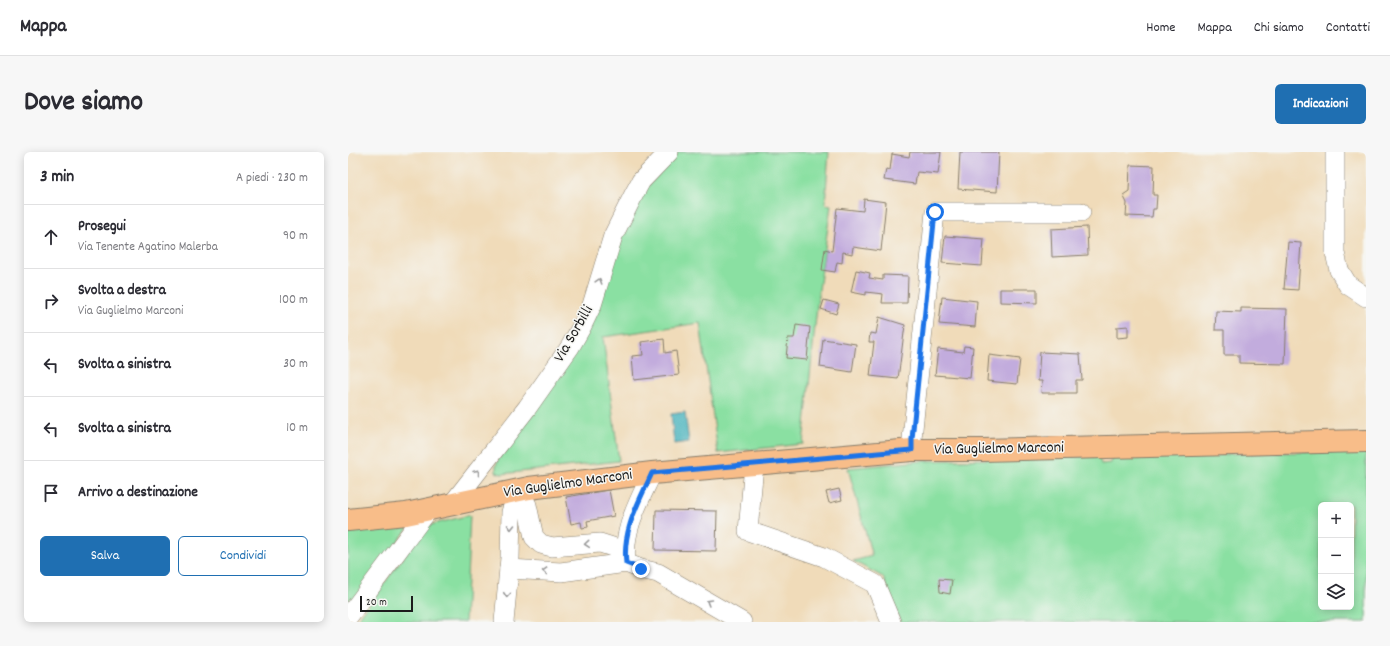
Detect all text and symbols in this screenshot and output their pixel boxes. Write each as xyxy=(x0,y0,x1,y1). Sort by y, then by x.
text: Mappa xyxy=(20,14,66,41)
text: Home xyxy=(1146,18,1176,38)
text: Mappa xyxy=(1198,18,1232,38)
text: Chi siamo xyxy=(1254,18,1304,38)
text: Contatti xyxy=(1326,18,1370,38)
text: Dove siamo xyxy=(24,84,143,124)
button: Indicazioni xyxy=(1275,84,1366,124)
text: 3 min xyxy=(40,166,74,190)
text: A piedi · 230 m xyxy=(236,169,308,188)
route start xyxy=(926,203,944,221)
text: Prosegui xyxy=(78,216,126,238)
icon: ahead xyxy=(40,226,62,248)
text: 90 m xyxy=(283,227,308,246)
text: Via Tenente Agatino Malerba xyxy=(78,238,218,257)
one-way arrow xyxy=(594,278,603,285)
text: Svolta a destra xyxy=(78,280,166,302)
icon: right xyxy=(40,290,62,312)
text: 100 m xyxy=(279,291,308,310)
street label: Via Sorbilli xyxy=(548,301,600,367)
text: Via Guglielmo Marconi xyxy=(78,302,183,321)
icon: left xyxy=(40,354,62,376)
text: Svolta a sinistra xyxy=(78,354,171,376)
text: 30 m xyxy=(283,355,308,374)
icon: left xyxy=(40,418,62,440)
text: Svolta a sinistra xyxy=(78,418,171,440)
text: 10 m xyxy=(286,419,308,438)
street label: Via Guglielmo Marconi xyxy=(934,436,1064,462)
street label: Via Guglielmo Marconi xyxy=(502,464,634,504)
one-way arrow xyxy=(472,470,479,477)
icon: arrive xyxy=(40,482,62,504)
text: Arrivo a destinazione xyxy=(78,482,198,504)
map controls xyxy=(1318,502,1354,610)
button: + xyxy=(1318,502,1354,538)
one-way arrow xyxy=(507,524,515,530)
button: Salva xyxy=(40,536,170,576)
button: Condividi xyxy=(178,536,308,576)
button: − xyxy=(1318,538,1354,574)
one-way arrow xyxy=(584,539,590,548)
route end xyxy=(632,560,650,578)
one-way arrow xyxy=(542,567,548,575)
button: layers xyxy=(1318,574,1354,610)
one-way arrow xyxy=(502,592,511,598)
scale bar xyxy=(360,594,413,613)
text: 20 m xyxy=(366,595,387,611)
one-way arrow xyxy=(706,600,713,607)

